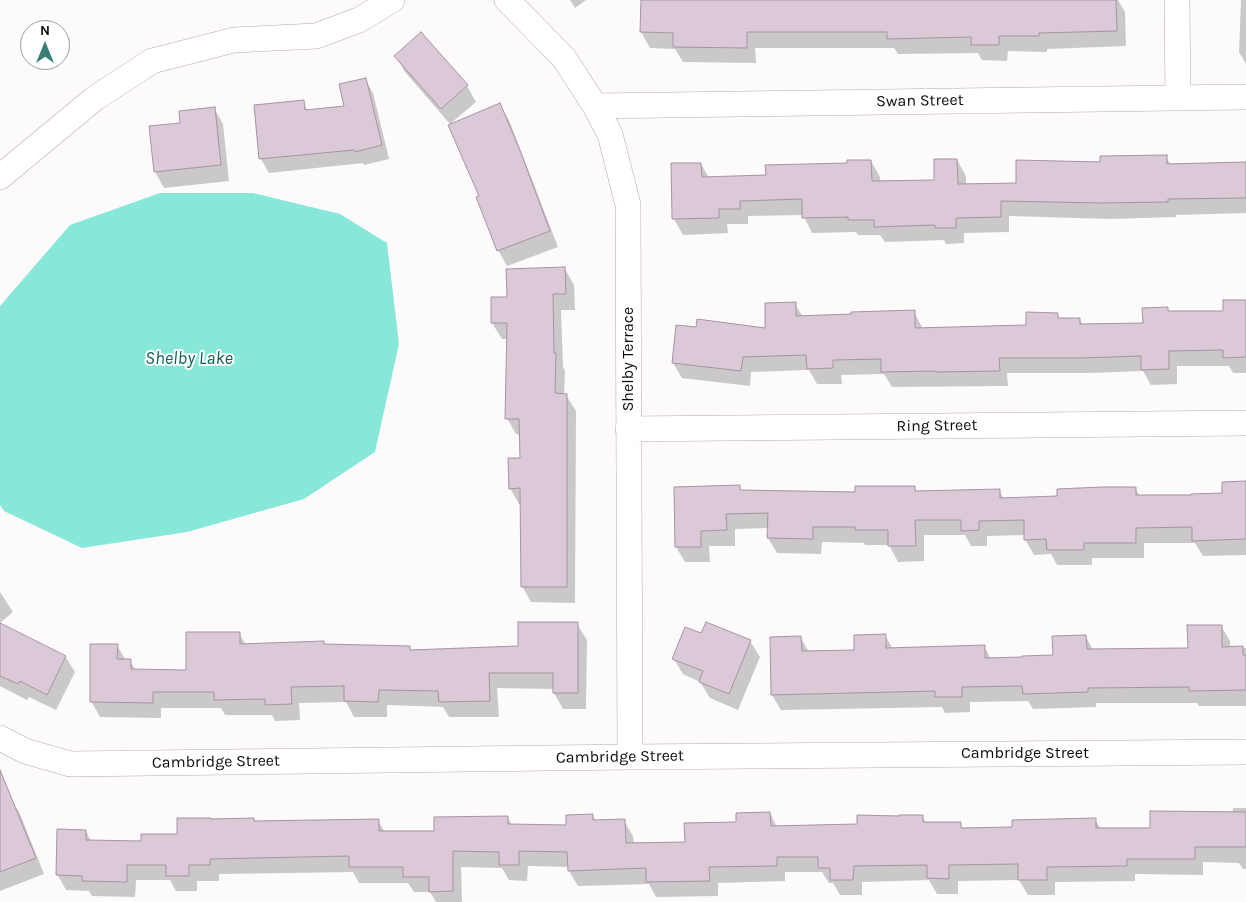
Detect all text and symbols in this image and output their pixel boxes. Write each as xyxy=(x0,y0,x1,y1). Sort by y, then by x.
north arrow xyxy=(20,20,70,70)
text: N xyxy=(40,22,50,39)
street label: Swan Street xyxy=(876,91,964,111)
street label: Shelby Terrace xyxy=(618,307,638,411)
water label: Shelby Lake xyxy=(145,348,233,370)
street label: Ring Street xyxy=(896,416,978,436)
street label: Cambridge Street xyxy=(961,743,1089,763)
street label: Cambridge Street xyxy=(556,746,684,768)
street label: Cambridge Street xyxy=(152,751,280,773)

